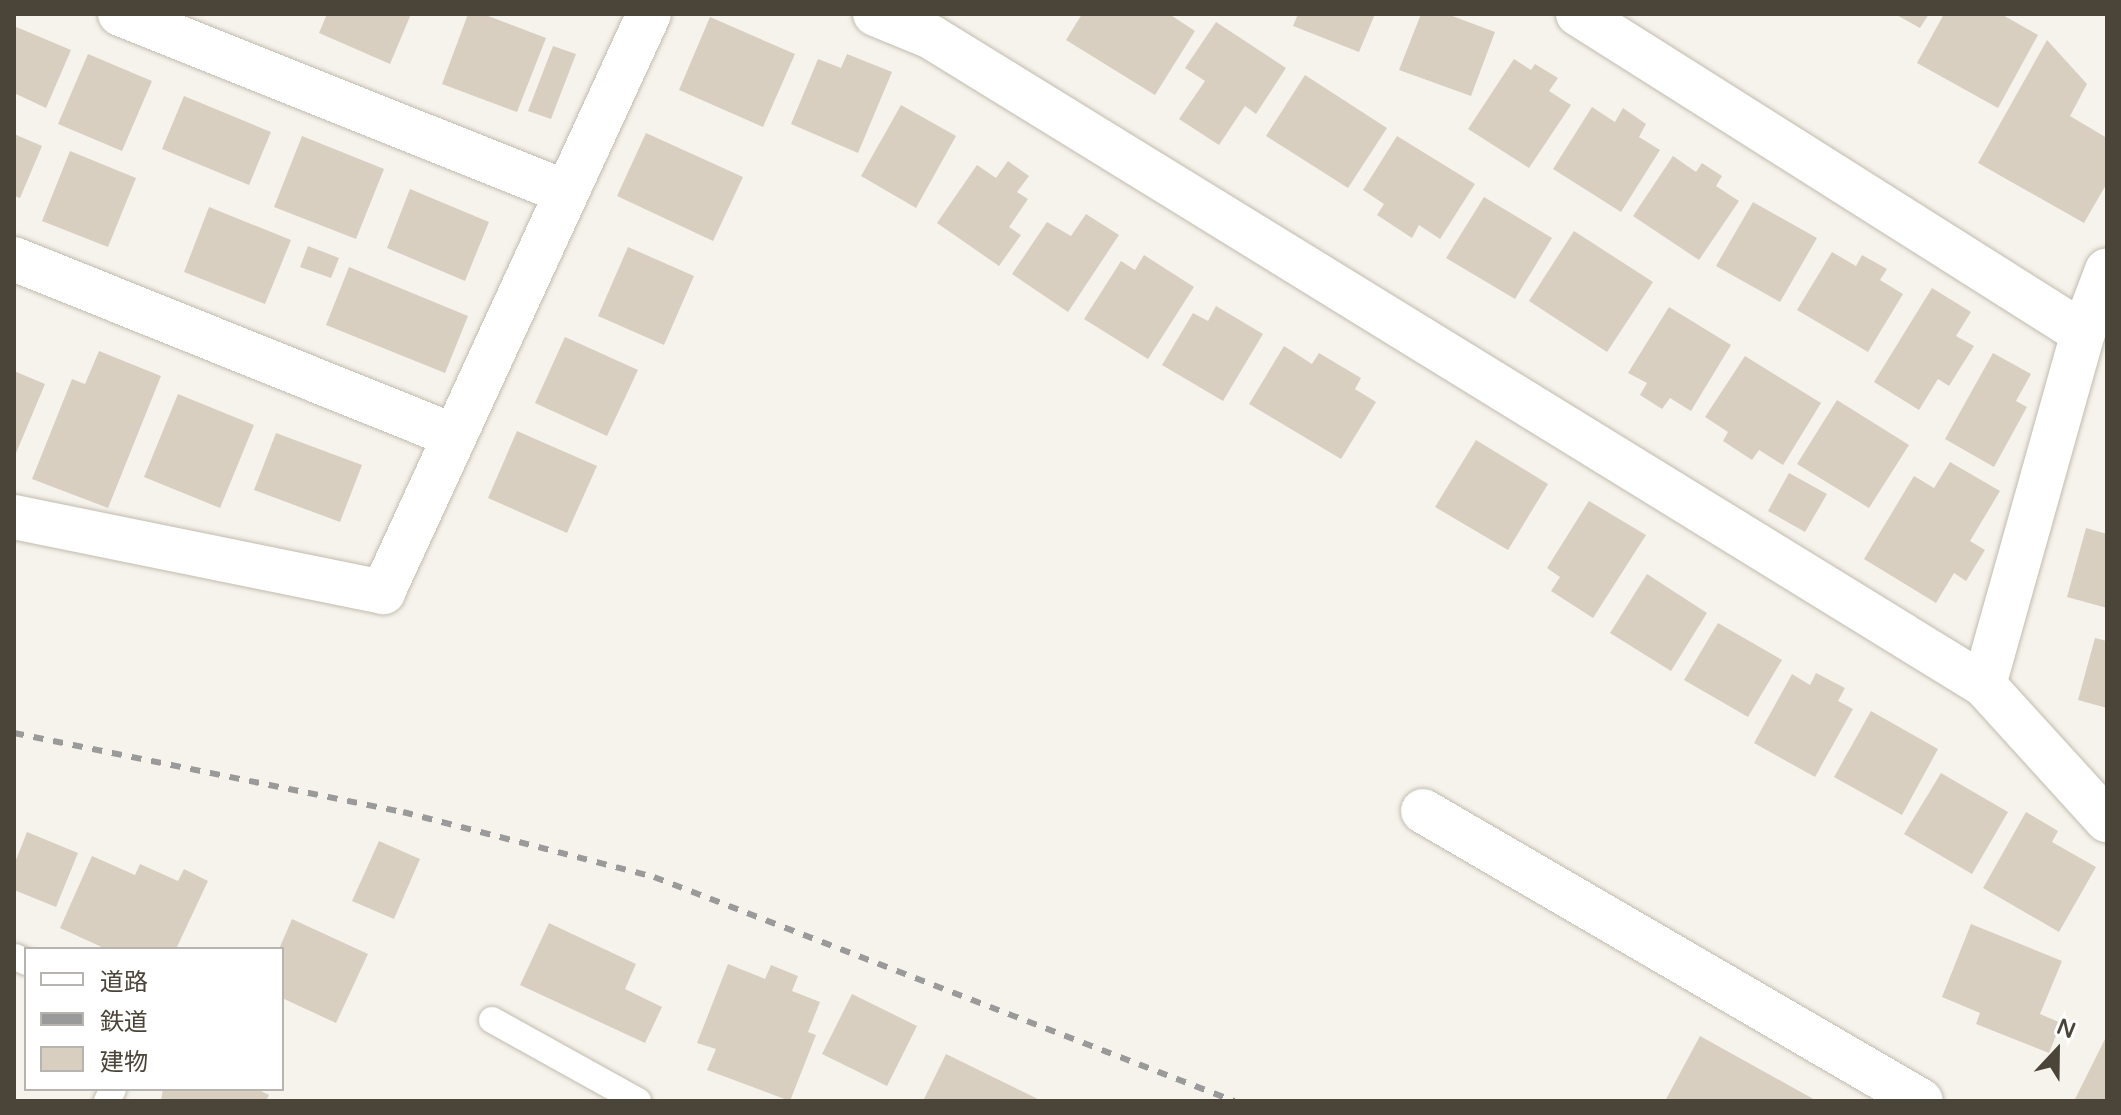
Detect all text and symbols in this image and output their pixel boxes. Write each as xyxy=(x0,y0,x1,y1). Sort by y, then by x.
legend xyxy=(24,947,284,1091)
text: 道路 xyxy=(100,968,148,997)
text: 鉄道 xyxy=(100,1008,148,1037)
north arrow xyxy=(2017,1011,2097,1091)
text: N xyxy=(2053,1013,2079,1044)
text: 建物 xyxy=(100,1048,148,1077)

